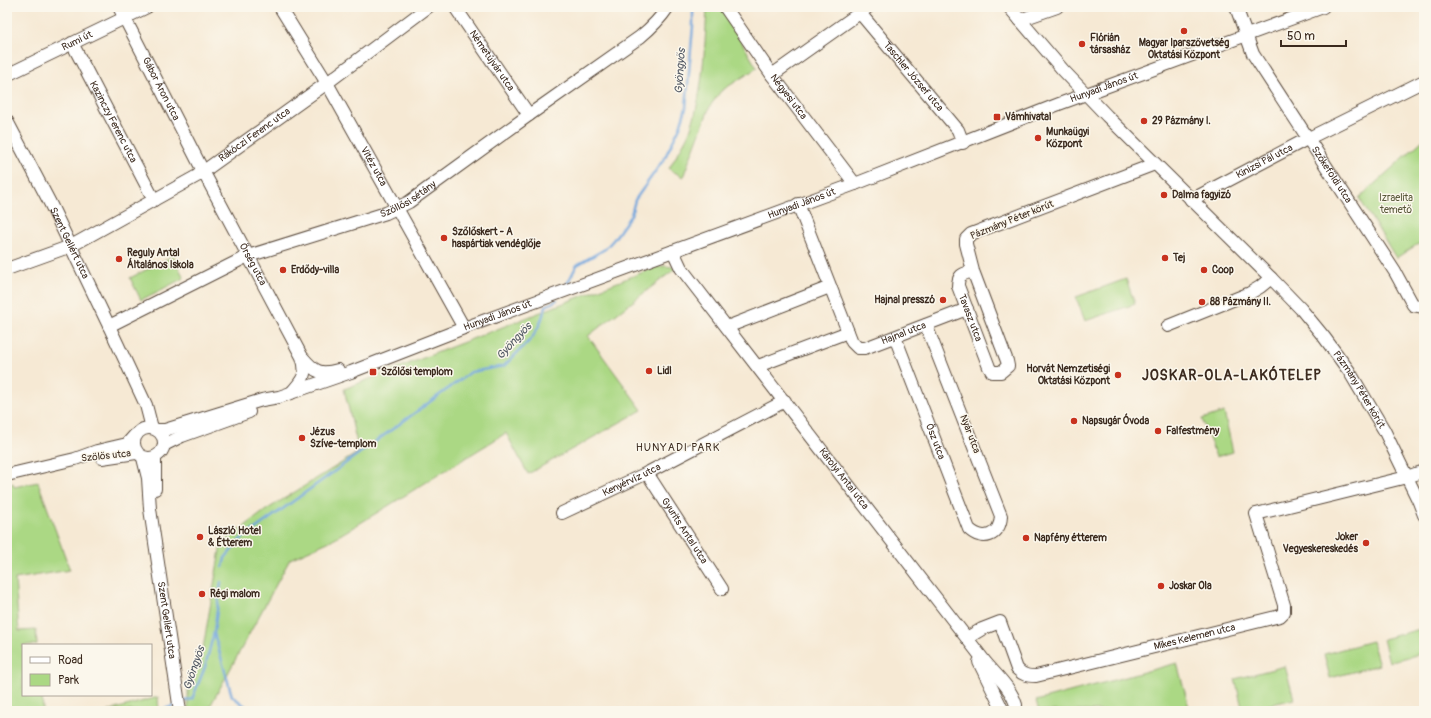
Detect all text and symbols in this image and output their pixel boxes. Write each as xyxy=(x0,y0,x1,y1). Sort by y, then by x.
scale bar xyxy=(1281,22,1346,48)
marker: Magyar Iparszövetség Oktatási Központ xyxy=(1179,26,1189,36)
street label: Rumi út xyxy=(60,28,95,53)
street label: Németújvár utca xyxy=(467,28,517,94)
text: 50 m xyxy=(1287,29,1315,44)
place label: Flórián társasház xyxy=(1089,32,1131,56)
place label: Magyar Iparszövetség Oktatási Központ xyxy=(1139,37,1229,61)
street label: Taschler József utca xyxy=(881,39,946,114)
marker: Flórián társasház xyxy=(1077,39,1087,49)
water label: Gyöngyös xyxy=(672,47,688,94)
street label: Gábor Áron utca xyxy=(140,55,182,123)
street label: Hunyadi János út xyxy=(1068,69,1140,105)
street label: Négyesi utca xyxy=(768,72,810,122)
street label: Kazinczy Ferenc utca xyxy=(87,79,140,165)
street label: Rákóczi Ferenc utca xyxy=(217,105,293,164)
place label: Vámhivatal xyxy=(1005,111,1051,123)
marker: Vámhivatal xyxy=(992,112,1002,122)
place label: 29 Pázmány I. xyxy=(1152,115,1211,127)
marker: 29 Pázmány I. xyxy=(1139,116,1149,126)
place label: Munkaügyi Központ xyxy=(1046,126,1089,150)
marker: Munkaügyi Központ xyxy=(1033,133,1043,143)
street label: Kinizsi Pál utca xyxy=(1234,141,1295,181)
street label: Szőkeföldi utca xyxy=(1309,144,1355,206)
street label: Vitéz utca xyxy=(358,145,390,189)
street label: Szőllősi sétány xyxy=(379,178,439,220)
street label: Hunyadi János út xyxy=(766,185,838,222)
place label: Dalma fagyizó xyxy=(1172,189,1232,201)
marker: Dalma fagyizó xyxy=(1159,190,1169,200)
park label: Izraelita temető xyxy=(1379,192,1413,216)
street label: Pázmány Péter körút xyxy=(969,197,1056,242)
street label: Szent Gellért utca xyxy=(47,205,92,281)
place label: Szőlőskert - A haspártiak vendéglője xyxy=(452,226,542,250)
marker: Szőlőskert - A haspártiak vendéglője xyxy=(439,233,449,243)
street label: Őrség utca xyxy=(237,240,269,288)
place label: Reguly Antal Általános Iskola xyxy=(127,247,194,271)
place label: Tej xyxy=(1172,252,1185,264)
marker: Tej xyxy=(1160,253,1170,263)
marker: Reguly Antal Általános Iskola xyxy=(114,254,124,264)
place label: Erdődy-villa xyxy=(291,264,339,276)
place label: Coop xyxy=(1212,264,1234,276)
marker: Erdődy-villa xyxy=(278,265,288,275)
marker: Coop xyxy=(1199,265,1209,275)
street label: Tavasz utca xyxy=(956,293,985,343)
place label: Hajnal presszó xyxy=(874,294,936,306)
marker: Hajnal presszó xyxy=(938,295,948,305)
place label: 88 Pázmány II. xyxy=(1210,296,1271,308)
street label: Hunyadi János út xyxy=(462,297,534,334)
marker: 88 Pázmány II. xyxy=(1197,297,1207,307)
water label: Gyöngyös xyxy=(494,319,535,362)
street label: Hajnal utca xyxy=(879,319,928,347)
street label: Pázmány Péter körút xyxy=(1330,349,1388,431)
place label: Horvát Nemzetiségi Oktatási Központ xyxy=(1026,363,1111,387)
place label: Lidl xyxy=(657,365,672,377)
district label: JOSKAR-OLA-LAKÓTELEP xyxy=(1142,365,1322,384)
place label: Szőlősi templom xyxy=(381,366,453,378)
marker: Lidl xyxy=(644,366,654,376)
marker: Szőlősi templom xyxy=(368,367,378,377)
marker: Horvát Nemzetiségi Oktatási Központ xyxy=(1113,370,1123,380)
street label: Nyár utca xyxy=(957,413,983,455)
place label: Napsugár Óvoda xyxy=(1082,413,1149,427)
marker: Napsugár Óvoda xyxy=(1069,416,1079,426)
street label: Ősz utca xyxy=(923,421,948,461)
place label: Falfestmény xyxy=(1166,425,1220,437)
place label: Jézus Szíve-templom xyxy=(310,426,376,450)
marker: Falfestmény xyxy=(1153,426,1163,436)
marker: Jézus Szíve-templom xyxy=(297,433,307,443)
district label: HUNYADI PARK xyxy=(636,441,720,454)
street label: Károlyi Antal utca xyxy=(816,446,871,512)
street label: Szőlős utca xyxy=(81,447,132,465)
street label: Kenyérvíz utca xyxy=(601,461,663,499)
street label: Gyurits Antal utca xyxy=(659,496,710,566)
place label: László Hotel & Étterem xyxy=(208,525,261,549)
place label: Joker Vegyeskereskedés xyxy=(1283,531,1359,555)
marker: László Hotel & Étterem xyxy=(195,532,205,542)
place label: Napfény étterem xyxy=(1034,532,1107,544)
marker: Napfény étterem xyxy=(1021,533,1031,543)
marker: Joker Vegyeskereskedés xyxy=(1361,538,1371,548)
place label: Joskar Ola xyxy=(1169,580,1212,592)
street label: Szent Gellért utca xyxy=(155,581,178,660)
marker: Joskar Ola xyxy=(1156,581,1166,591)
place label: Régi malom xyxy=(210,588,260,600)
marker: Régi malom xyxy=(197,589,207,599)
street label: Mikes Kelemen utca xyxy=(1153,621,1237,653)
water label: Gyöngyös xyxy=(180,643,208,692)
legend xyxy=(22,644,152,696)
text: Road xyxy=(58,653,83,668)
text: Park xyxy=(58,673,79,688)

